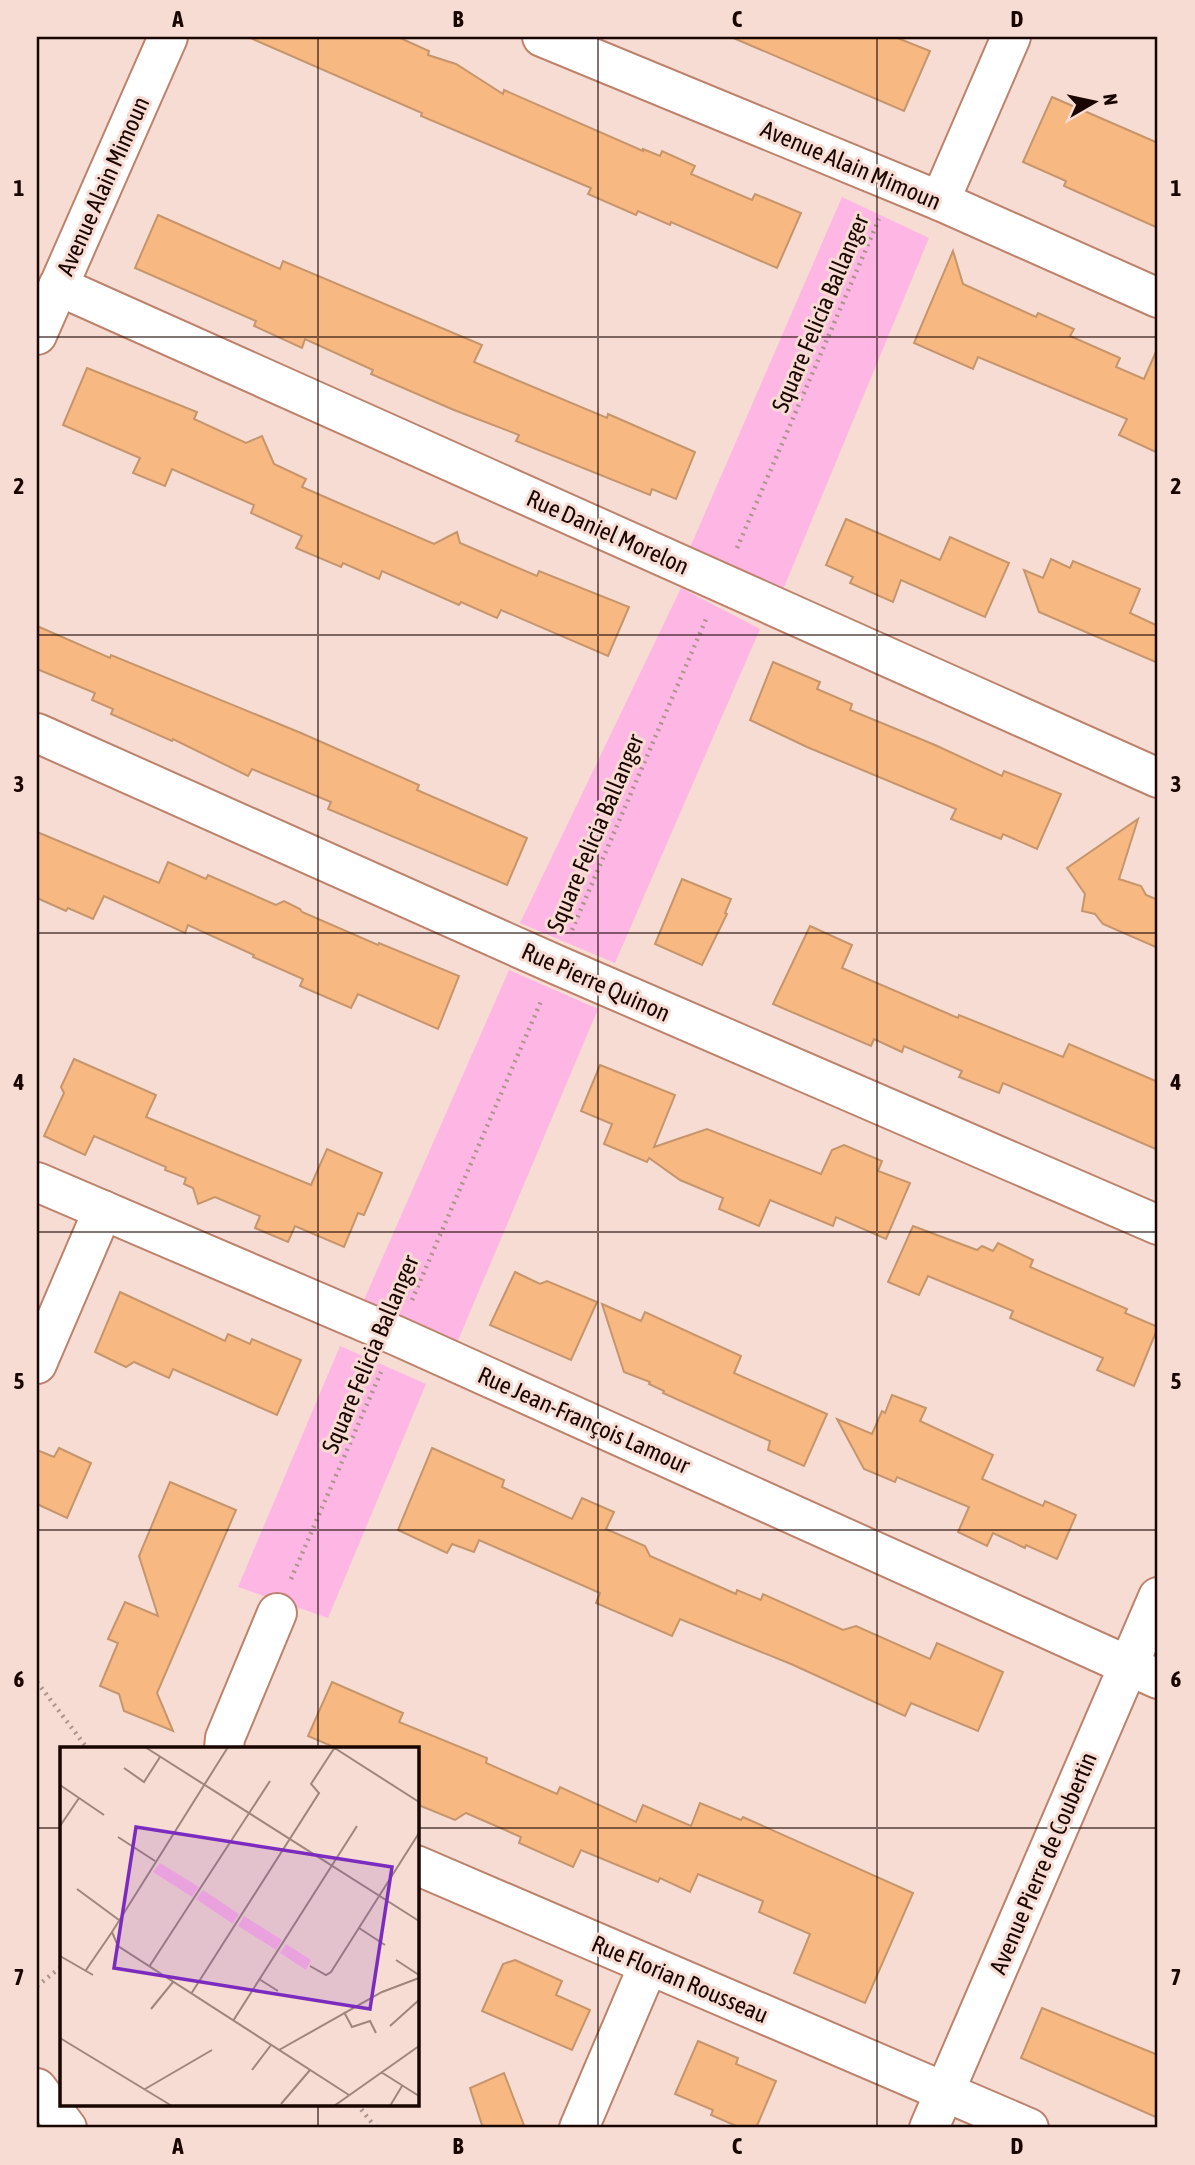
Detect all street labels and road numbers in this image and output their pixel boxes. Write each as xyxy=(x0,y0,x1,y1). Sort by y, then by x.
street label: Avenue Alain Mimoun xyxy=(51,92,155,280)
street label: Avenue Alain Mimoun xyxy=(757,115,945,215)
street label: Square Felicia Ballanger xyxy=(766,209,874,416)
street label: Rue Daniel Morelon xyxy=(523,484,693,580)
street label: Square Felicia Ballanger xyxy=(541,729,649,936)
street label: Rue Pierre Quinon xyxy=(518,937,674,1027)
street label: Square Felicia Ballanger xyxy=(316,1250,424,1457)
street label: Rue Jean-François Lamour xyxy=(474,1361,695,1479)
street label: Avenue Pierre de Coubertin xyxy=(984,1748,1102,1978)
street label: Rue Florian Rousseau xyxy=(588,1930,772,2028)

